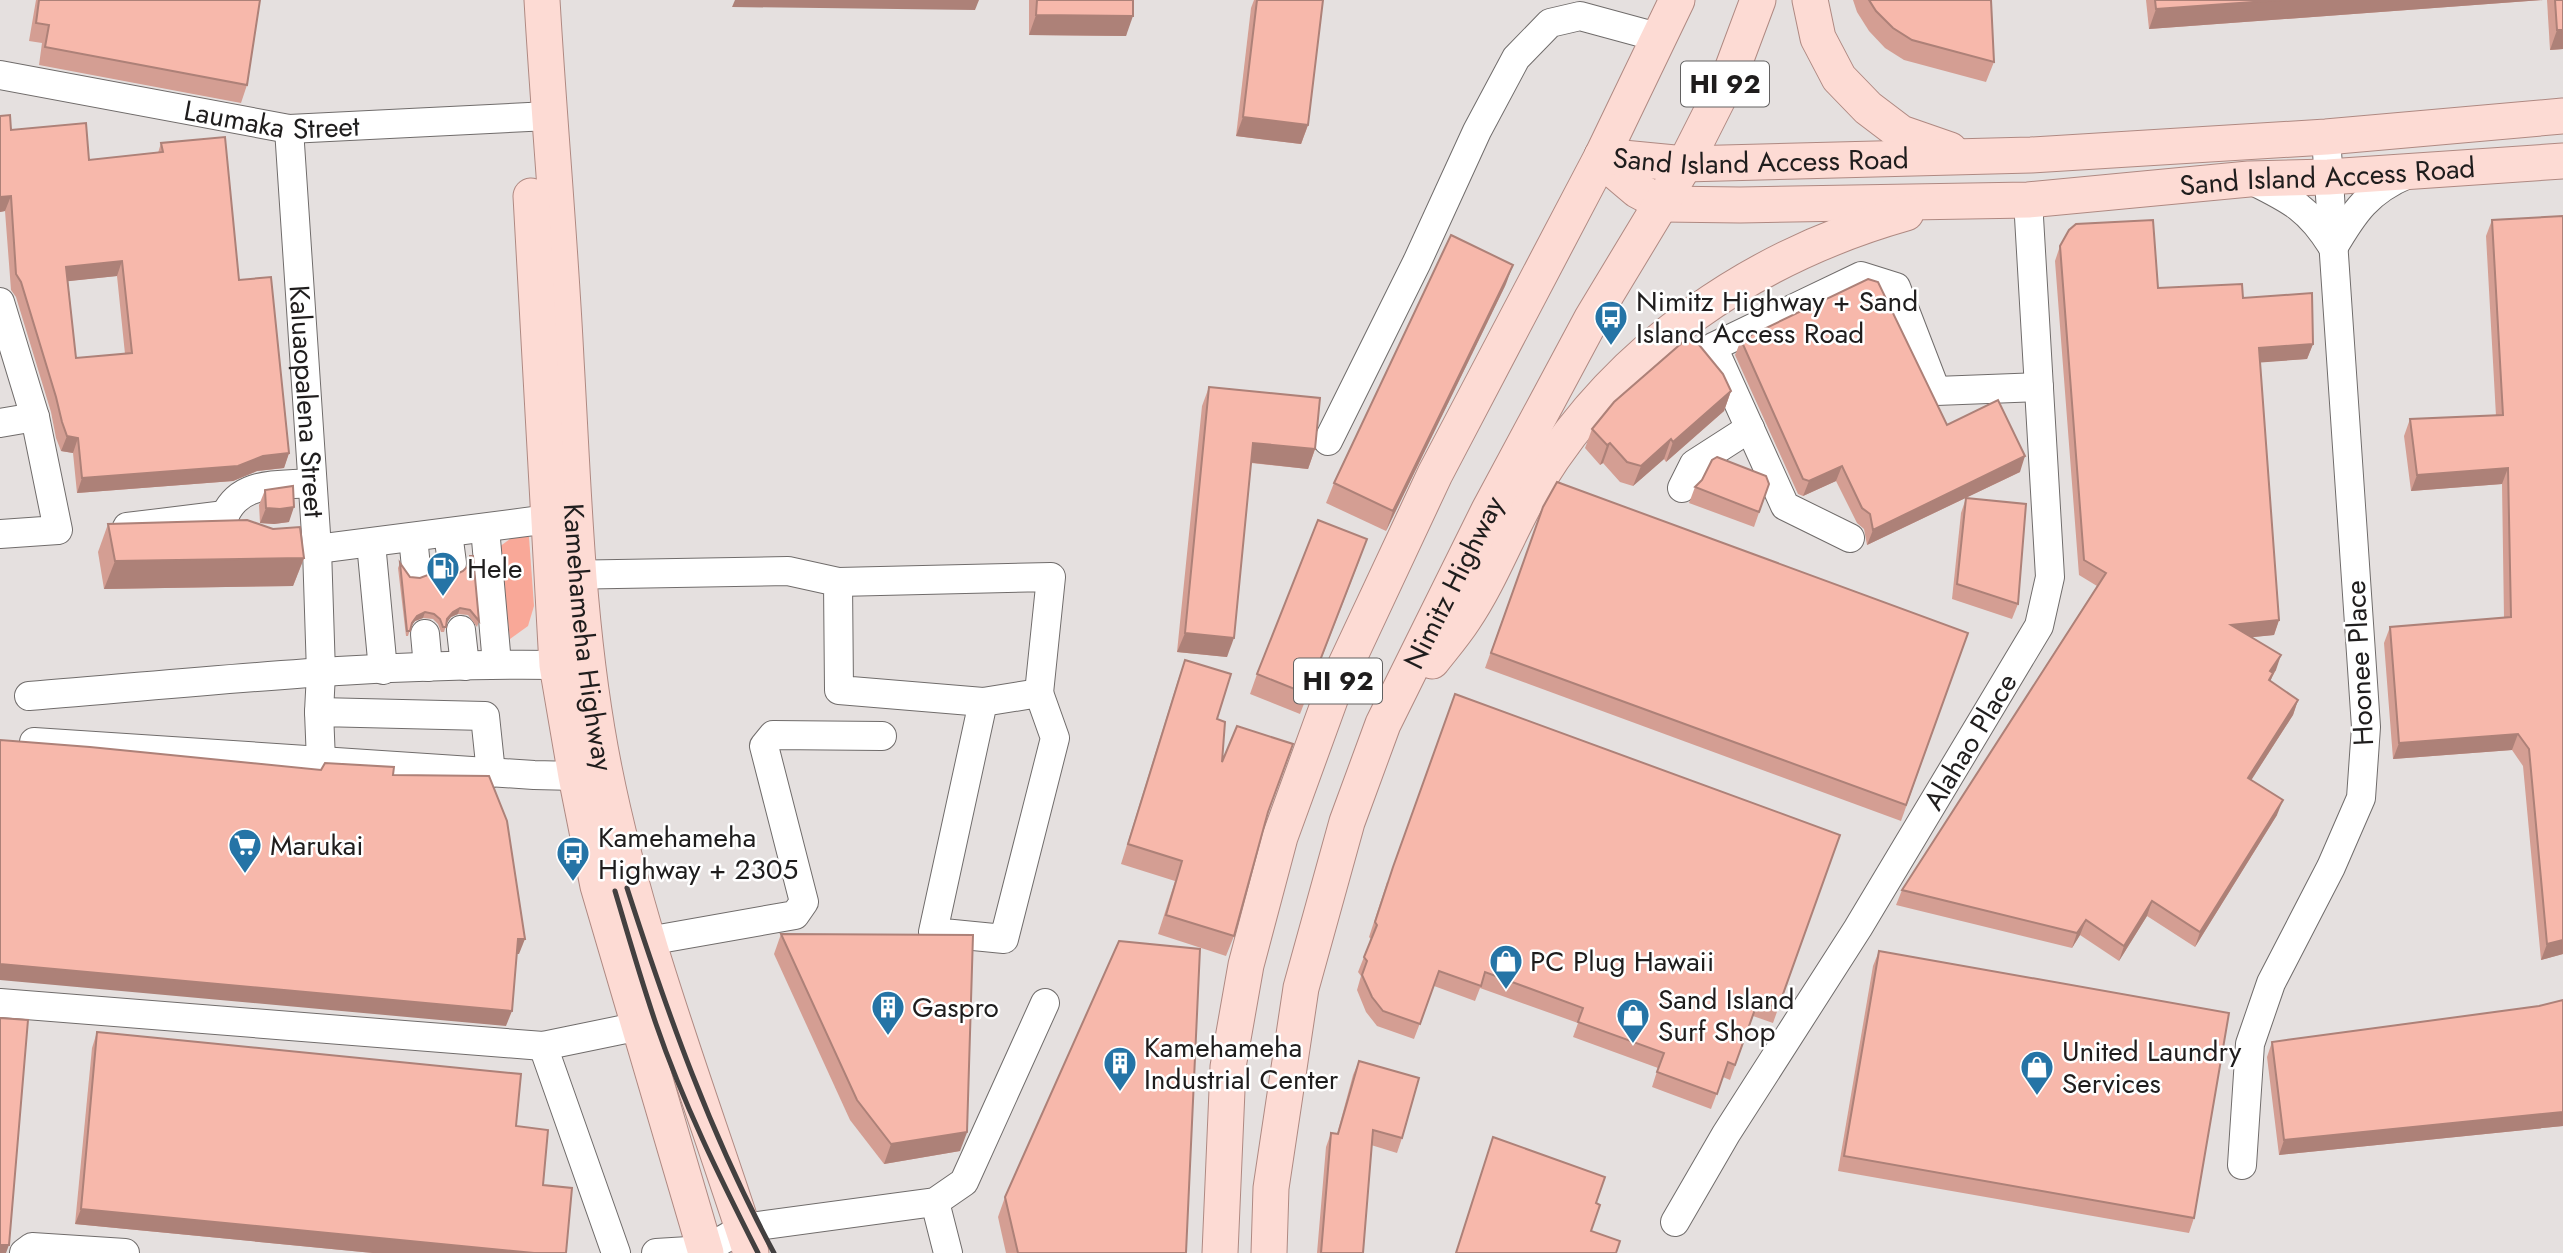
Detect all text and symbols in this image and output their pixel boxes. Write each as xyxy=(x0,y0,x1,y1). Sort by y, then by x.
road number: HI 92 xyxy=(1681,61,1769,106)
street label: Laumaka Street xyxy=(180,90,361,150)
street label: Sand Island Access Road xyxy=(1611,137,1909,185)
street label: Sand Island Access Road xyxy=(2178,147,2477,207)
place label: Nimitz Highway + Sand Island Access Road xyxy=(1636,281,1918,354)
street label: Kaluaopalena Street xyxy=(278,284,335,519)
bus stop icon: Nimitz Highway + Sand Island Access Road xyxy=(1592,298,1630,347)
street label: Nimitz Highway xyxy=(1393,488,1514,676)
street label: Kamehameha Highway xyxy=(553,502,624,775)
place label: Hele xyxy=(467,548,522,589)
fuel station icon: Hele xyxy=(424,549,462,598)
street label: Hoonee Place xyxy=(2335,579,2384,747)
road number: HI 92 xyxy=(1294,659,1382,704)
street label: Alahao Place xyxy=(1913,665,2027,818)
place label: Kamehameha Highway + 2305 xyxy=(598,817,798,890)
place label: Marukai xyxy=(270,825,364,866)
supermarket icon: Marukai xyxy=(226,826,264,875)
bus stop icon: Kamehameha Highway + 2305 xyxy=(554,834,592,883)
place label: PC Plug Hawaii xyxy=(1530,941,1714,982)
shop icon: PC Plug Hawaii xyxy=(1487,942,1525,991)
place label: Sand Island Surf Shop xyxy=(1658,979,1795,1052)
place label: Gaspro xyxy=(912,987,999,1028)
building icon: Gaspro xyxy=(869,988,907,1037)
shop icon: Sand Island Surf Shop xyxy=(1614,996,1652,1045)
place label: Kamehameha Industrial Center xyxy=(1144,1027,1339,1100)
place label: United Laundry Services xyxy=(2062,1031,2242,1104)
building icon: Kamehameha Industrial Center xyxy=(1101,1044,1139,1093)
shop icon: United Laundry Services xyxy=(2018,1048,2056,1097)

